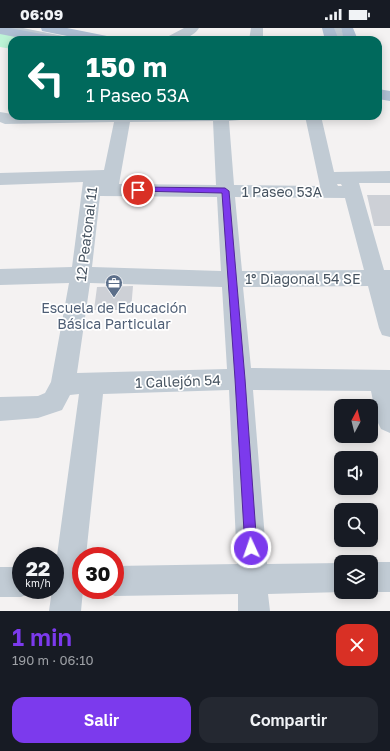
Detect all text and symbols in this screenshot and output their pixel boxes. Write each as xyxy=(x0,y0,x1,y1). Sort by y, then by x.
text: 06:09 xyxy=(20,5,63,23)
text: 150 m xyxy=(86,50,167,83)
icon: left xyxy=(20,52,72,104)
text: 1 Paseo 53A xyxy=(86,84,189,106)
pin xyxy=(121,173,155,207)
icon: arrive xyxy=(127,179,149,201)
street label: 1 Paseo 53A xyxy=(242,183,323,200)
street label: 12 Peatonal 11 xyxy=(72,185,100,282)
street label: 1° Diagonal 54 SE xyxy=(245,270,361,287)
office icon: Escuela de Educación Básica Particular xyxy=(104,273,124,298)
place label: Escuela de Educación Básica Particular xyxy=(41,299,187,332)
street label: 1 Callejón 54 xyxy=(135,371,221,391)
north arrow xyxy=(334,399,378,443)
map controls xyxy=(334,399,378,599)
button: sound xyxy=(334,451,378,495)
button: search xyxy=(334,503,378,547)
position arrow xyxy=(230,527,272,569)
speed limit sign: 30 xyxy=(72,547,124,599)
button: layers xyxy=(334,555,378,599)
text: 22 xyxy=(26,556,50,580)
text: km/h xyxy=(25,577,51,589)
text: 1 min xyxy=(12,622,72,651)
button: close xyxy=(336,624,378,666)
text: 190 m · 06:10 xyxy=(12,652,94,668)
button: Salir xyxy=(12,697,191,743)
button: Compartir xyxy=(199,697,378,743)

